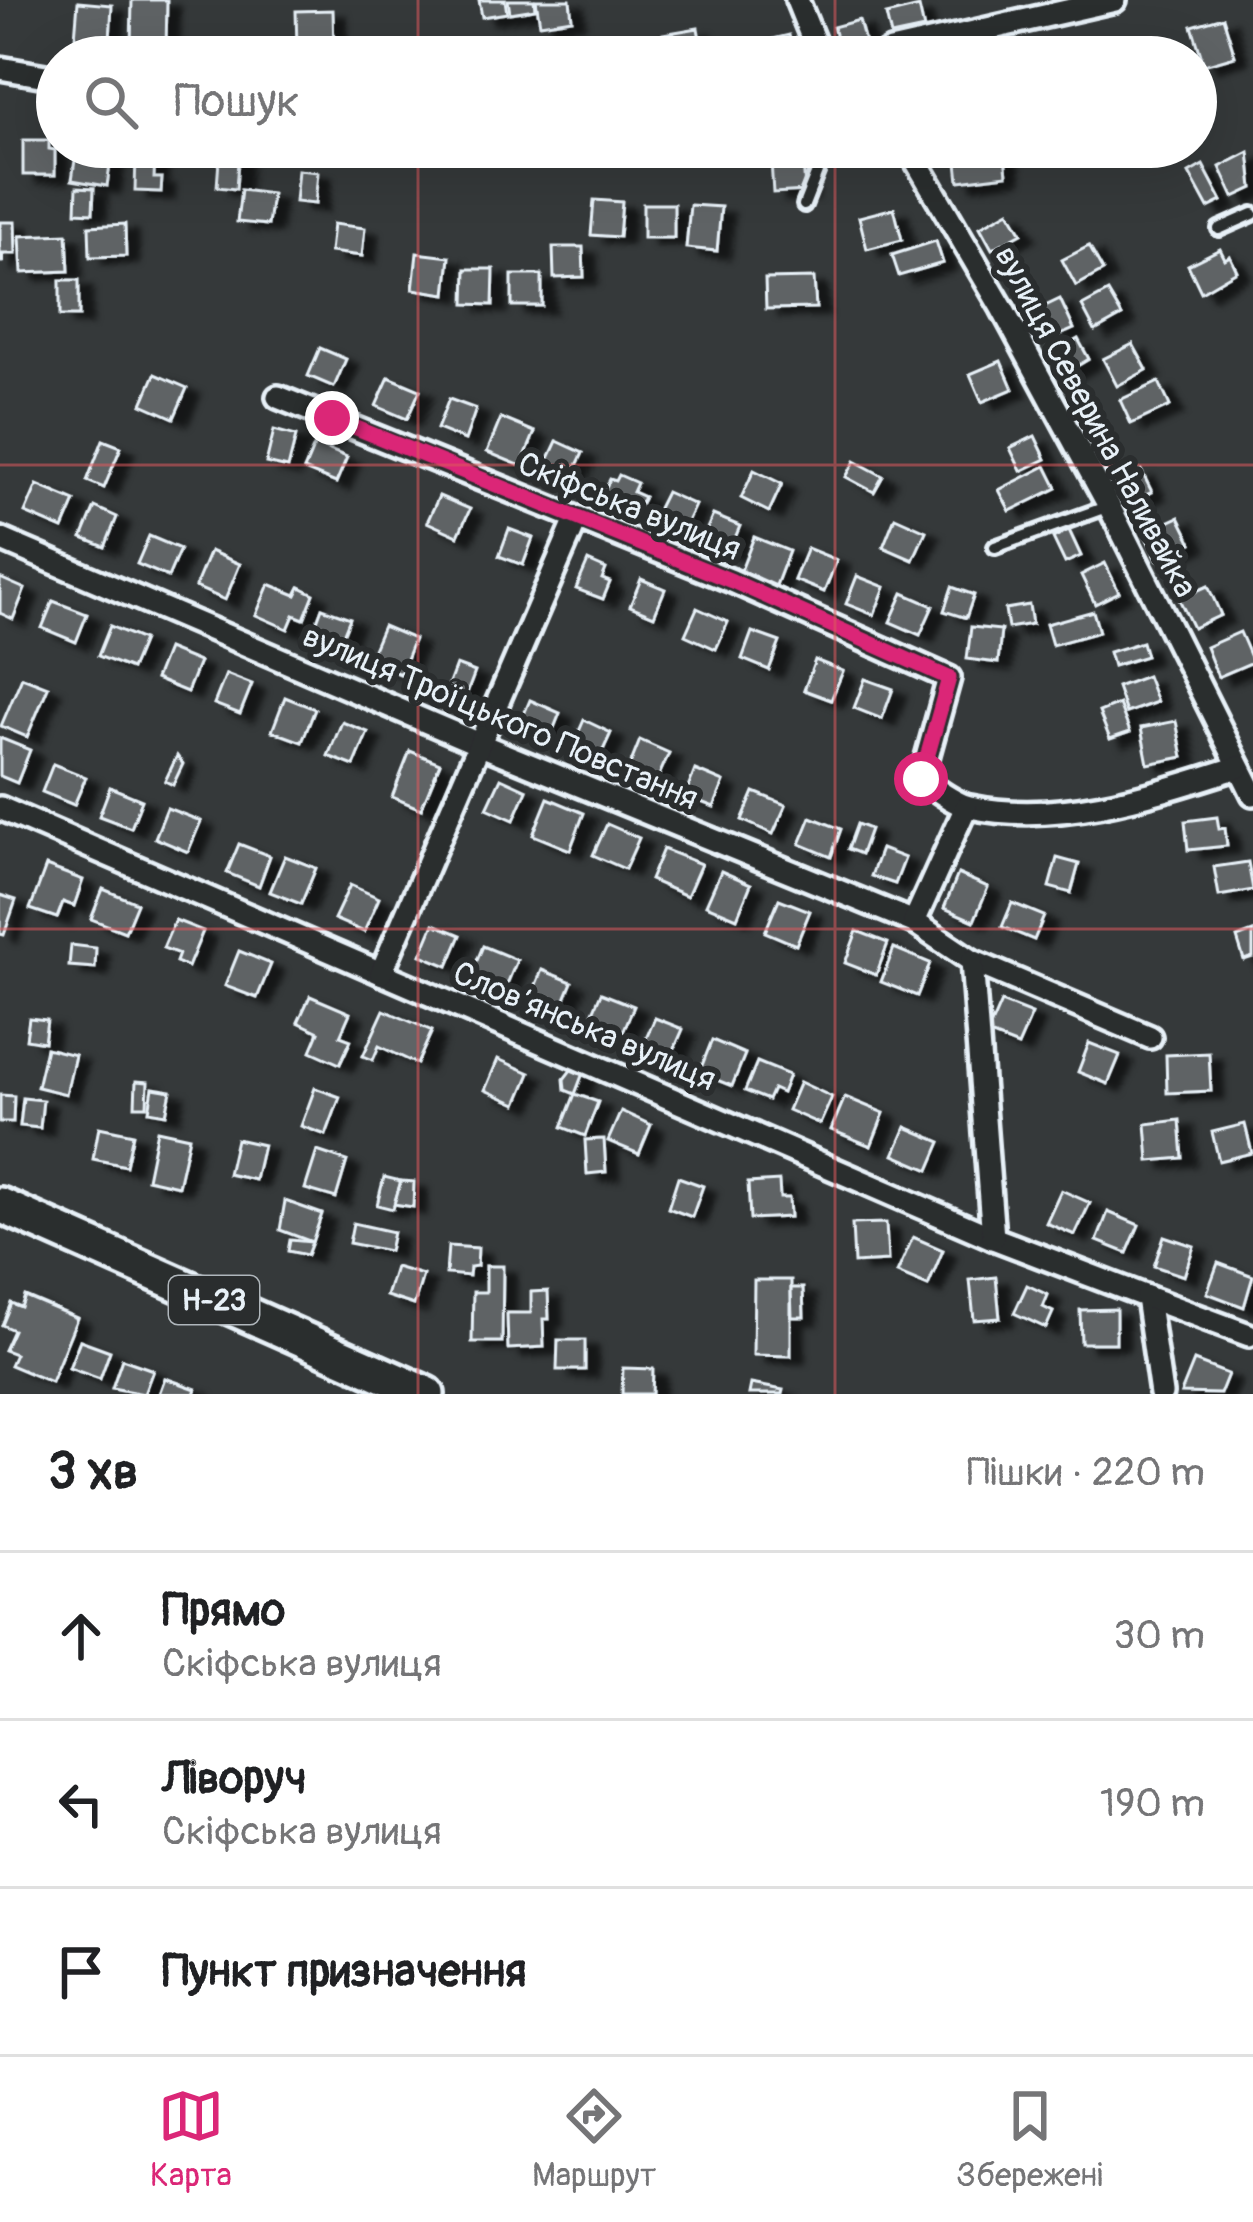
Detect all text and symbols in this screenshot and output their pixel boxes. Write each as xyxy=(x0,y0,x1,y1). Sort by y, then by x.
search box xyxy=(36,36,1217,168)
icon: search xyxy=(78,69,144,135)
text: Пошук xyxy=(174,74,299,130)
street label: вулиця Северина Наливайка xyxy=(986,239,1206,604)
route end xyxy=(305,391,359,445)
street label: Скіфська вулиця xyxy=(512,443,747,570)
street label: вулиця Троїцького Повстання xyxy=(297,615,704,819)
route start xyxy=(894,752,948,806)
street label: Словʼянська вулиця xyxy=(447,953,722,1100)
road number: Н-23 xyxy=(169,1276,259,1324)
text: 3 хв xyxy=(48,1440,138,1504)
text: Пішки · 220 m xyxy=(967,1448,1205,1497)
text: Прямо xyxy=(162,1583,285,1639)
icon: ahead xyxy=(48,1603,114,1669)
text: 30 m xyxy=(1114,1611,1205,1660)
text: Скіфська вулиця xyxy=(162,1639,442,1688)
text: Ліворуч xyxy=(162,1751,307,1807)
icon: left xyxy=(48,1771,114,1837)
text: 190 m xyxy=(1100,1779,1205,1828)
text: Скіфська вулиця xyxy=(162,1807,442,1856)
icon: arrive xyxy=(48,1939,114,2005)
text: Пункт призначення xyxy=(162,1944,526,2000)
tab: Карта xyxy=(150,2083,232,2196)
tab: Маршрут xyxy=(532,2083,656,2196)
tab: Збережені xyxy=(956,2083,1103,2196)

